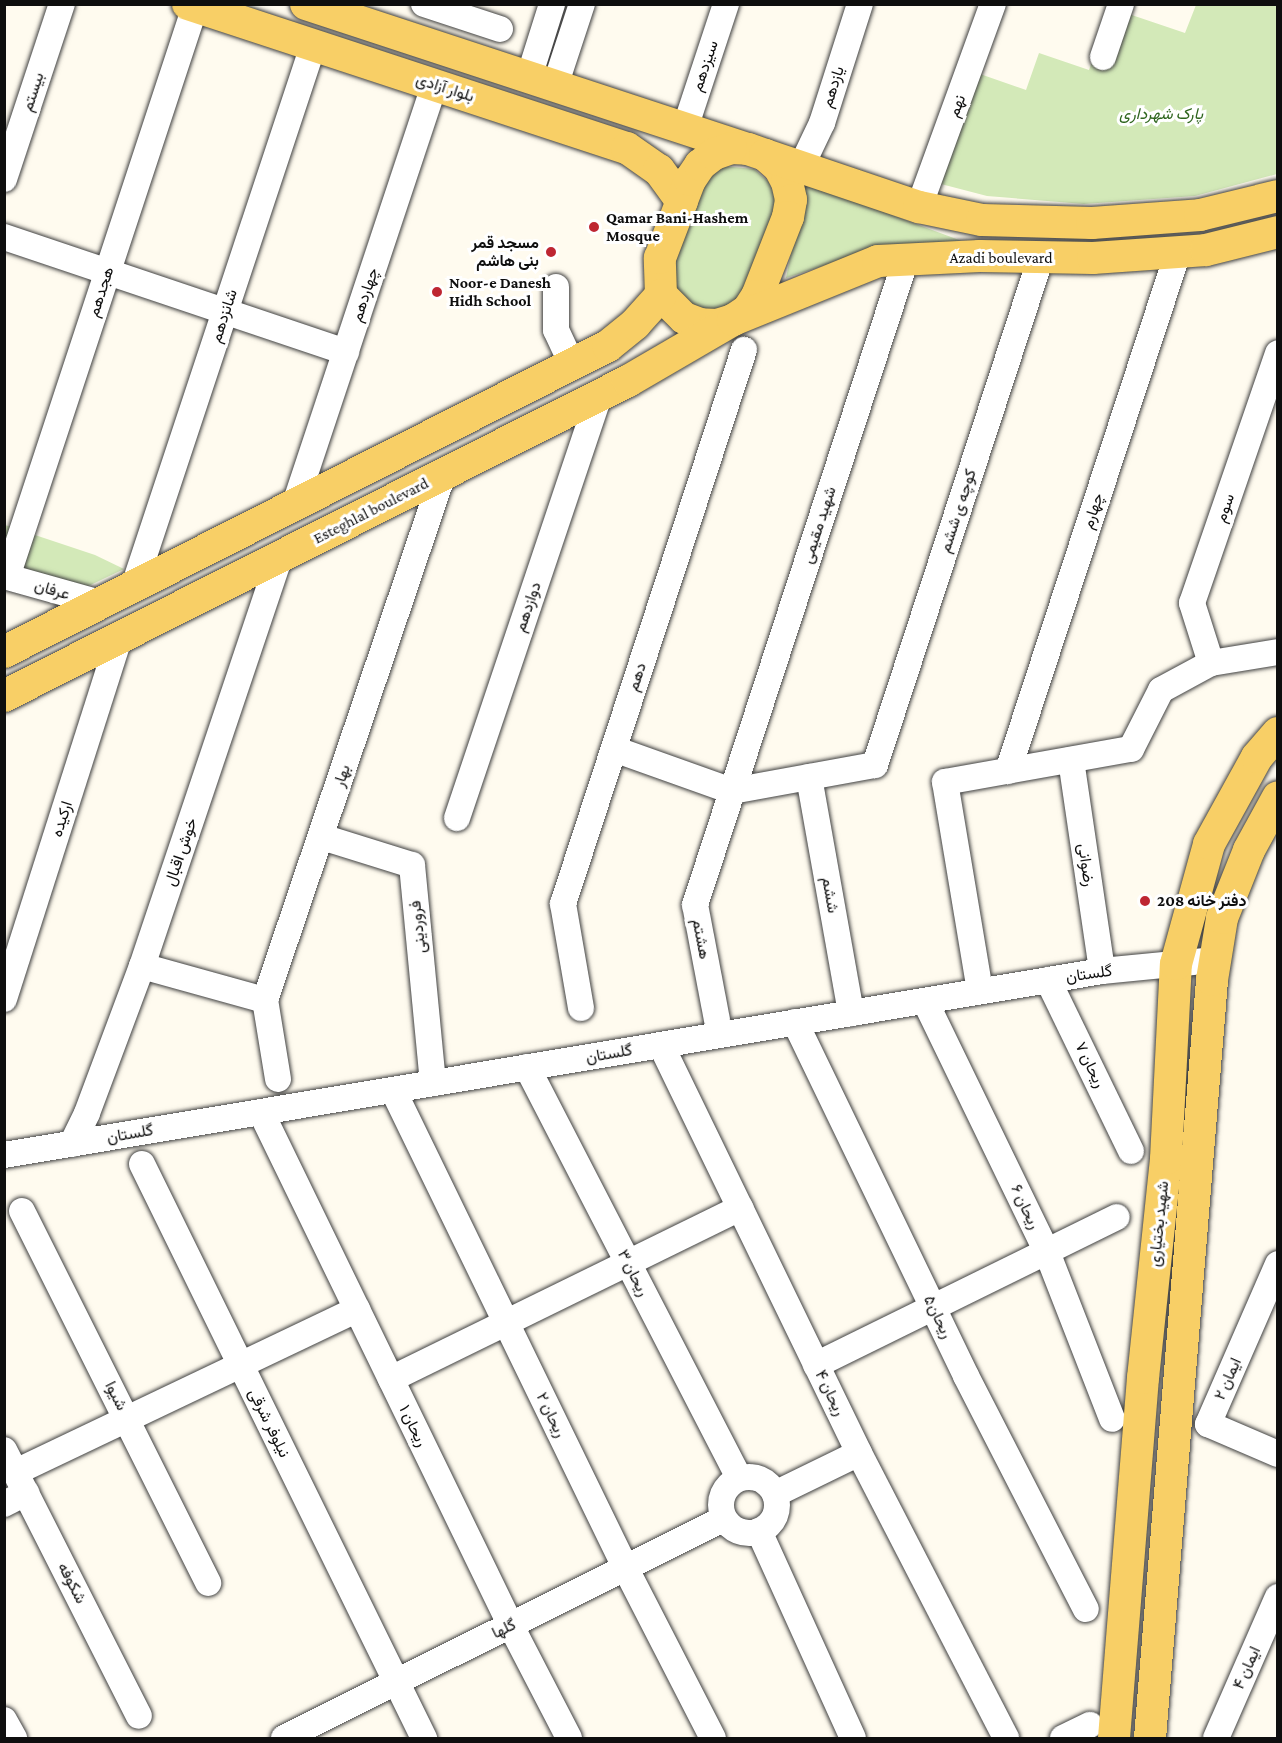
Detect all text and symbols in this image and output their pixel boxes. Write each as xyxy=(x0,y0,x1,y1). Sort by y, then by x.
street label: سیزدهم xyxy=(687,38,723,94)
street label: یازدهم xyxy=(817,64,849,110)
street label: بیستم xyxy=(18,70,48,114)
street label: بلوار آزادی xyxy=(414,70,476,106)
street label: نهم xyxy=(944,92,970,120)
park label: پارک شهرداری xyxy=(1119,104,1203,124)
place label: Qamar Bani-Hashem Mosque xyxy=(606,208,748,246)
marker: Qamar Bani-Hashem Mosque xyxy=(587,220,601,234)
place label: مسجد قمر بنی هاشم xyxy=(471,233,539,271)
marker: مسجد قمر بنی هاشم xyxy=(544,245,558,259)
street label: Azadi boulevard xyxy=(949,248,1053,268)
street label: هجدهم xyxy=(84,264,118,320)
street label: چهاردهم xyxy=(347,265,383,325)
place label: Noor-e Danesh Hidh School xyxy=(449,273,551,311)
marker: Noor-e Danesh Hidh School xyxy=(430,285,444,299)
street label: شانزدهم xyxy=(206,287,242,345)
street label: کوچه ی ششم xyxy=(935,467,981,555)
street label: Esteghlal boulevard xyxy=(310,474,432,548)
street label: شهید مقیمی xyxy=(798,484,840,566)
street label: چهارم xyxy=(1078,491,1108,531)
street label: سوم xyxy=(1211,491,1239,525)
street label: عرفان xyxy=(32,576,72,604)
street label: دوازدهم xyxy=(511,579,545,635)
street label: دهم xyxy=(623,660,651,694)
street label: بهار xyxy=(329,762,355,790)
street label: ارکیده xyxy=(47,799,77,839)
street label: خوش اقبال xyxy=(160,815,202,889)
street label: رضوانی xyxy=(1073,842,1099,888)
street label: ششم xyxy=(817,875,843,915)
place label: دفتر خانه 208 xyxy=(1157,891,1246,911)
marker: دفتر خانه 208 xyxy=(1138,894,1152,908)
street label: فروردینی xyxy=(406,900,430,954)
street label: هشتم xyxy=(688,917,714,961)
street label: گلستان xyxy=(1064,961,1114,987)
street label: ریحان ۷ xyxy=(1071,1039,1109,1091)
street label: گلستان xyxy=(584,1040,634,1068)
street label: گلستان xyxy=(105,1120,155,1148)
street label: شهید بختیاری xyxy=(1145,1180,1173,1268)
street label: ریحان ۶ xyxy=(1006,1182,1044,1232)
street label: ریحان ۳ xyxy=(613,1246,653,1300)
street label: ریحان۵ xyxy=(919,1292,957,1342)
street label: ایمان ۲ xyxy=(1210,1355,1246,1403)
street label: ریحان ۴ xyxy=(811,1367,849,1419)
street label: شیوا xyxy=(101,1378,131,1414)
street label: نیلوفر شرقی xyxy=(244,1385,294,1461)
street label: ریحان ۲ xyxy=(532,1389,570,1441)
street label: ریحان ۱ xyxy=(395,1402,431,1450)
street label: شکوفه xyxy=(54,1559,90,1607)
street label: گلها xyxy=(489,1615,519,1643)
street label: ایمان ۴ xyxy=(1229,1644,1265,1692)

